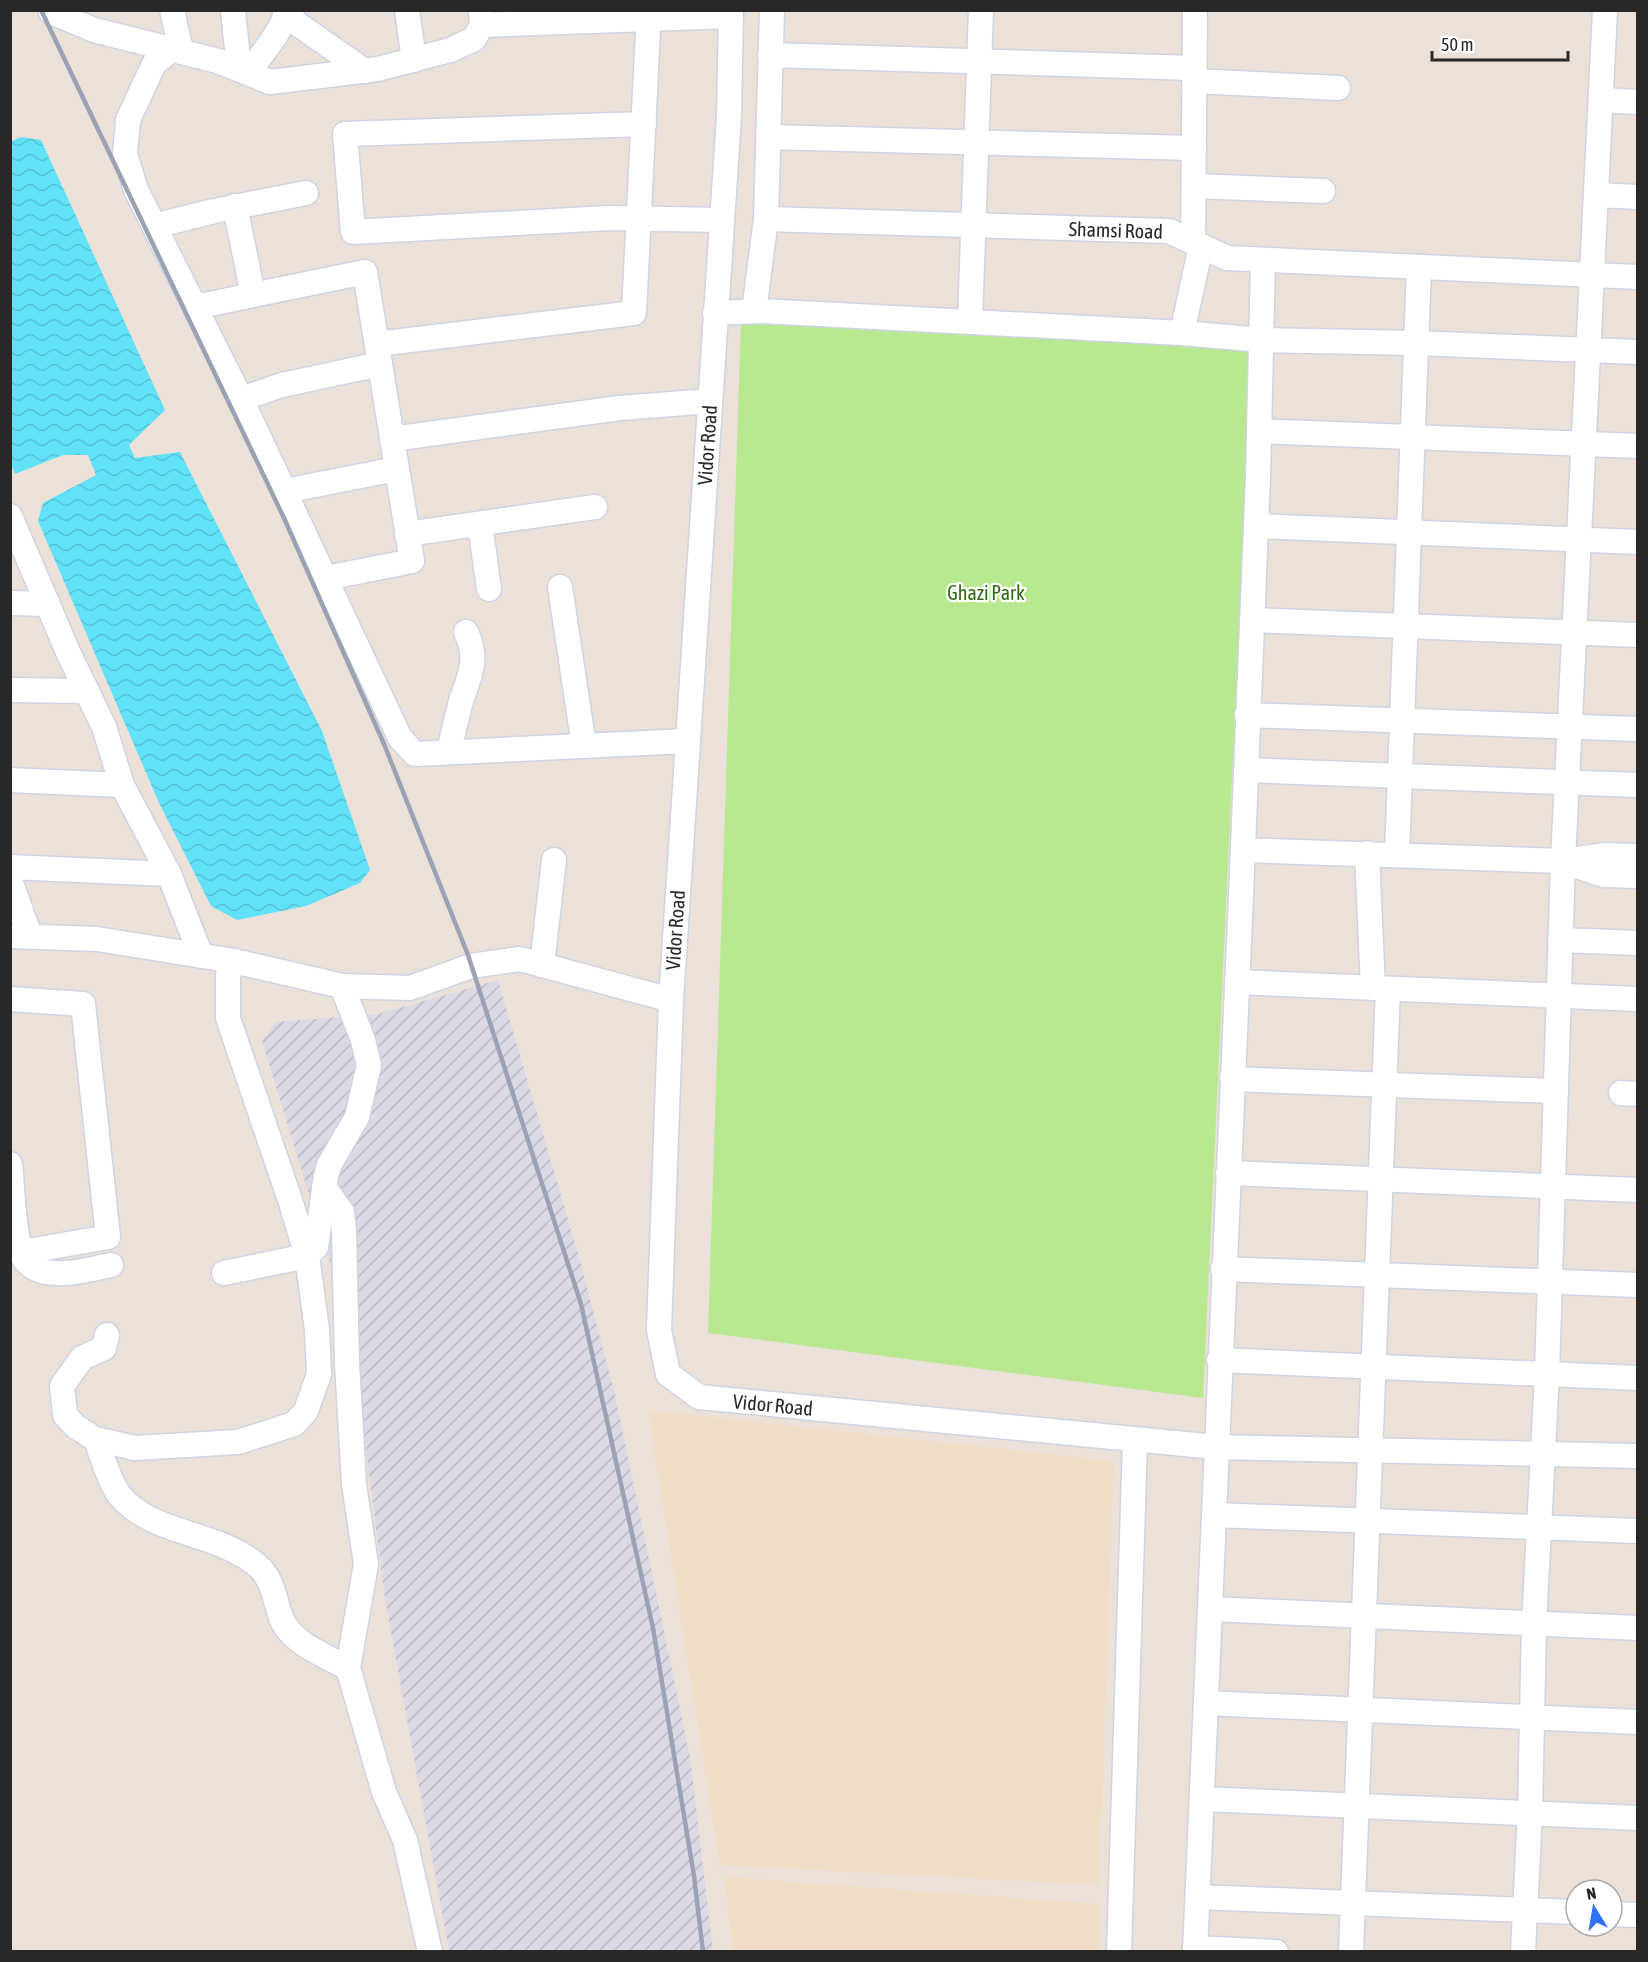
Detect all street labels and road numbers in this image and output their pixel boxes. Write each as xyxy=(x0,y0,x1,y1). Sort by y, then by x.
street label: Shamsi Road xyxy=(1068,217,1163,242)
street label: Vidor Road xyxy=(693,404,721,486)
street label: Vidor Road xyxy=(661,889,689,971)
street label: Vidor Road xyxy=(732,1389,814,1419)

